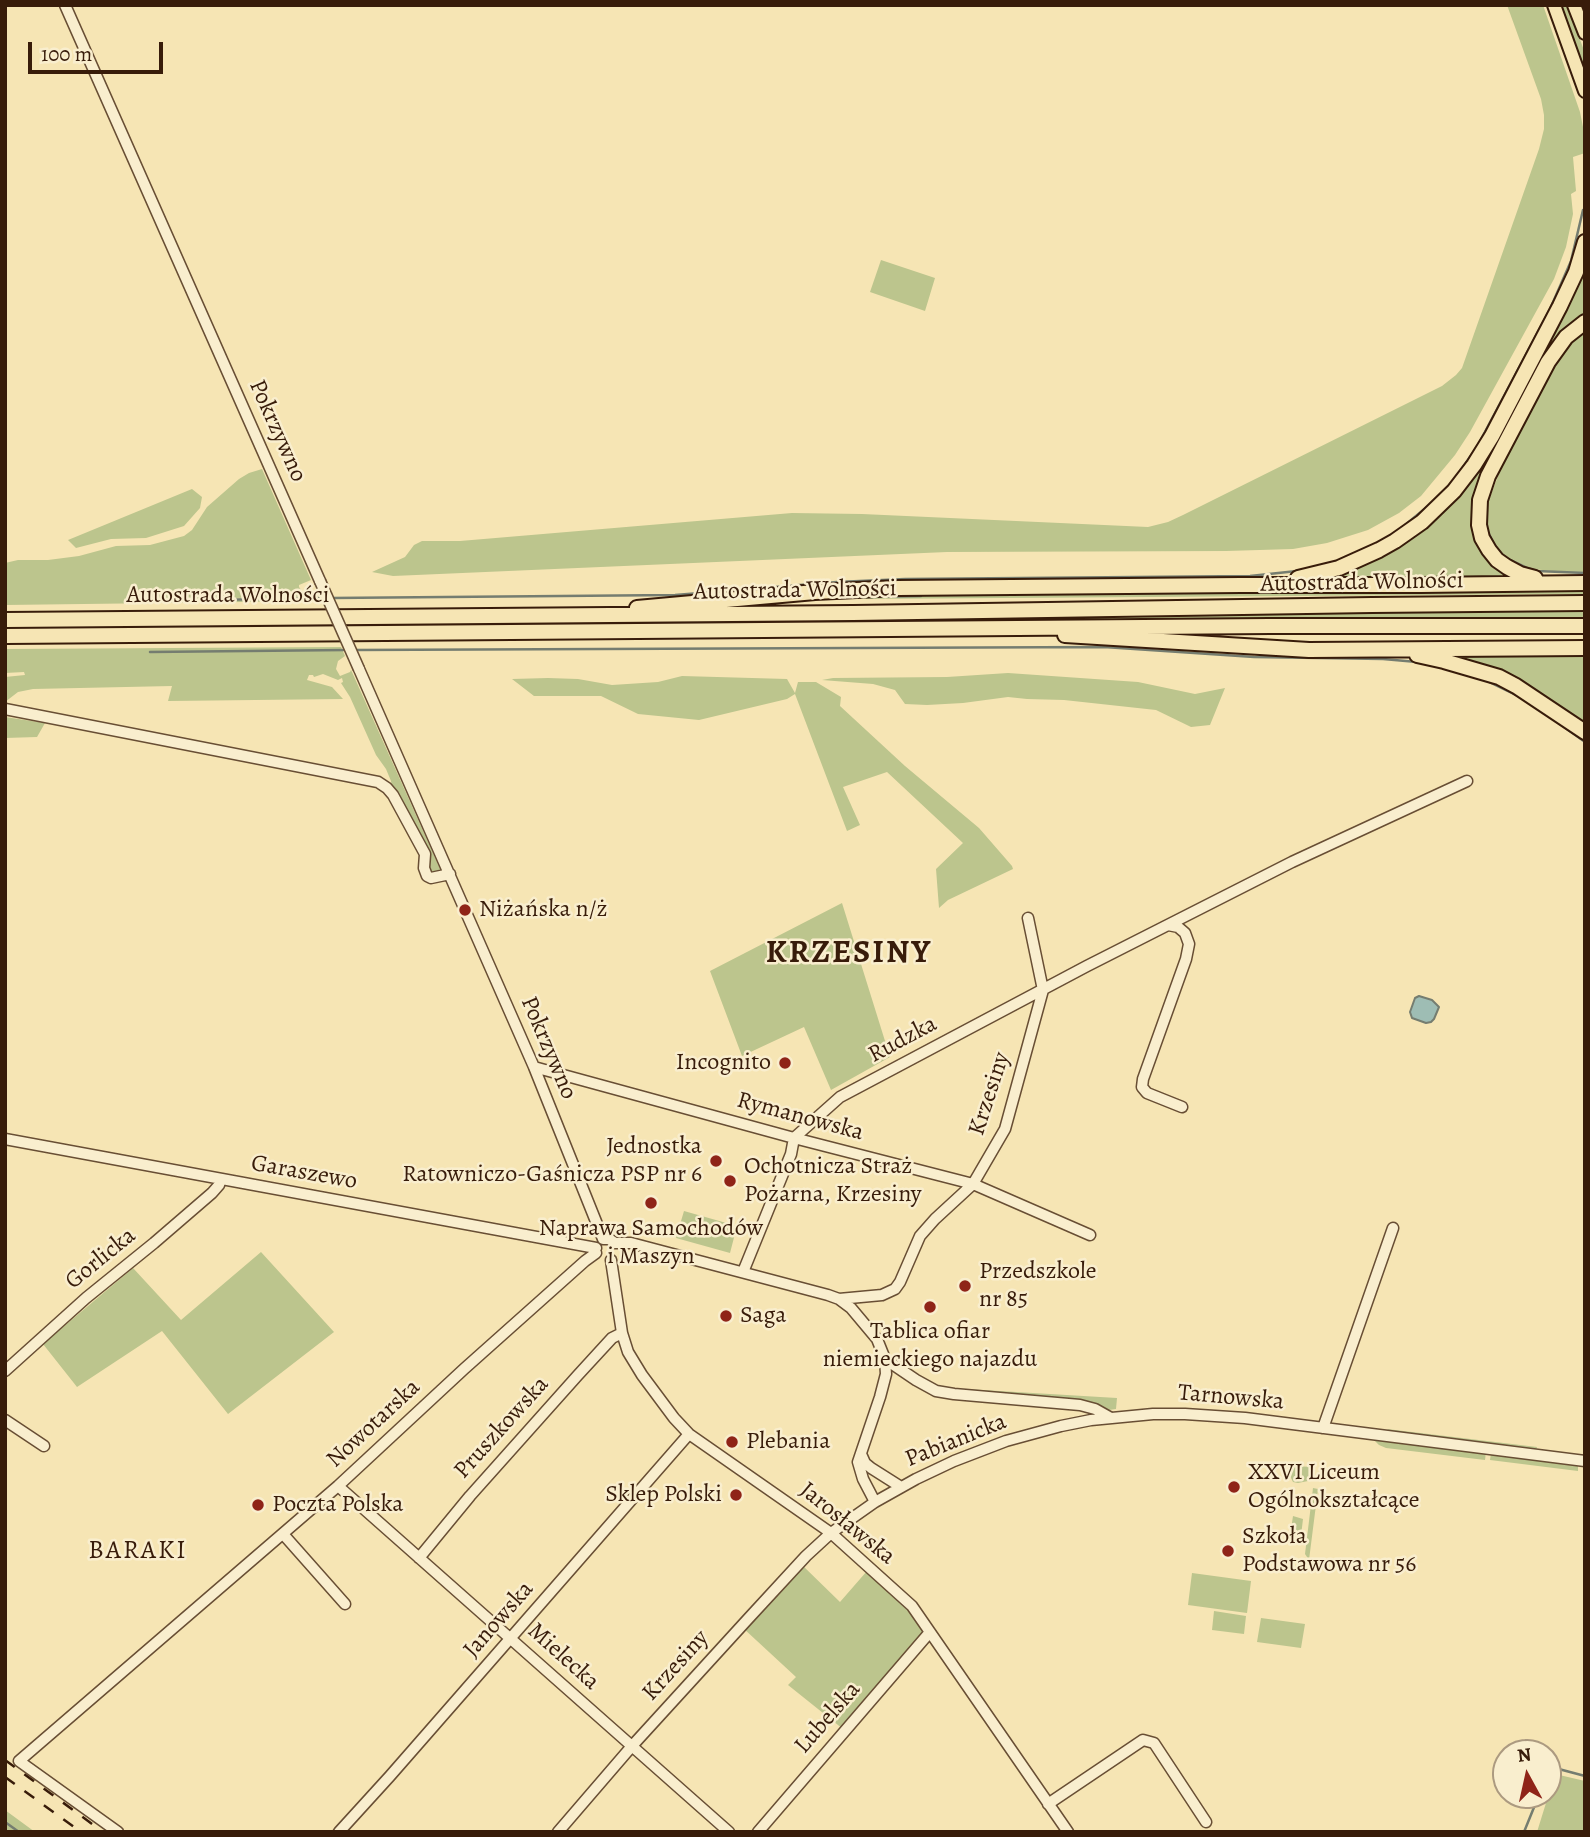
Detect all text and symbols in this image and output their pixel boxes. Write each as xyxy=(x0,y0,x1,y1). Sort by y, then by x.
scale bar xyxy=(32,28,166,72)
text: 100 m xyxy=(41,40,92,68)
street label: Pokrzywno xyxy=(242,375,312,487)
street label: Autostrada Wolności xyxy=(1260,567,1464,599)
street label: Autostrada Wolności xyxy=(693,575,897,607)
street label: Autostrada Wolności xyxy=(127,582,329,610)
place label: Niżańska n/ż xyxy=(479,896,608,924)
marker: Niżańska n/ż xyxy=(457,902,473,918)
district label: KRZESINY xyxy=(767,935,931,973)
street label: Pokrzywno xyxy=(513,992,583,1104)
street label: Rudzka xyxy=(864,1010,942,1070)
place label: Incognito xyxy=(676,1049,771,1077)
street label: Krzesiny xyxy=(963,1049,1017,1139)
marker: Incognito xyxy=(777,1055,793,1071)
street label: Rymanowska xyxy=(734,1086,866,1148)
place label: Jednostka Ratowniczo-Gaśnicza PSP nr 6 xyxy=(402,1133,702,1189)
street label: Garaszewo xyxy=(249,1150,359,1196)
marker: Jednostka Ratowniczo-Gaśnicza PSP nr 6 xyxy=(708,1153,724,1169)
place label: Ochotnicza Straż Pożarna, Krzesiny xyxy=(744,1153,922,1209)
marker: Ochotnicza Straż Pożarna, Krzesiny xyxy=(722,1173,738,1189)
marker: Naprawa Samochodów i Maszyn xyxy=(643,1195,659,1211)
place label: Naprawa Samochodów i Maszyn xyxy=(539,1215,763,1271)
street label: Gorlicka xyxy=(60,1222,142,1296)
place label: Przedszkole nr 85 xyxy=(979,1258,1097,1314)
marker: Przedszkole nr 85 xyxy=(957,1278,973,1294)
marker: Tablica ofiar niemieckiego najazdu xyxy=(922,1299,938,1315)
place label: Saga xyxy=(740,1302,786,1330)
marker: Saga xyxy=(718,1308,734,1324)
place label: Tablica ofiar niemieckiego najazdu xyxy=(823,1318,1037,1374)
street label: Pruszkowska xyxy=(448,1371,556,1485)
street label: Nowotarska xyxy=(321,1373,427,1475)
street label: Tarnowska xyxy=(1177,1379,1285,1417)
street label: Pabianicka xyxy=(901,1408,1011,1474)
place label: Plebania xyxy=(746,1428,830,1456)
marker: Plebania xyxy=(724,1434,740,1450)
place label: XXVI Liceum Ogólnokształcące xyxy=(1248,1459,1419,1515)
street label: Jarosławska xyxy=(793,1477,901,1571)
marker: XXVI Liceum Ogólnokształcące xyxy=(1226,1479,1242,1495)
place label: Sklep Polski xyxy=(605,1481,722,1509)
marker: Sklep Polski xyxy=(728,1487,744,1503)
place label: Poczta Polska xyxy=(272,1491,403,1519)
marker: Poczta Polska xyxy=(250,1497,266,1513)
place label: Szkoła Podstawowa nr 56 xyxy=(1242,1523,1416,1579)
district label: BARAKI xyxy=(89,1536,187,1568)
marker: Szkoła Podstawowa nr 56 xyxy=(1220,1543,1236,1559)
street label: Janowska xyxy=(458,1576,540,1664)
street label: Mielecka xyxy=(521,1617,605,1697)
street label: Krzesiny xyxy=(637,1624,715,1708)
street label: Lubelska xyxy=(789,1676,867,1760)
north arrow xyxy=(1492,1739,1562,1809)
text: N xyxy=(1516,1741,1533,1769)

